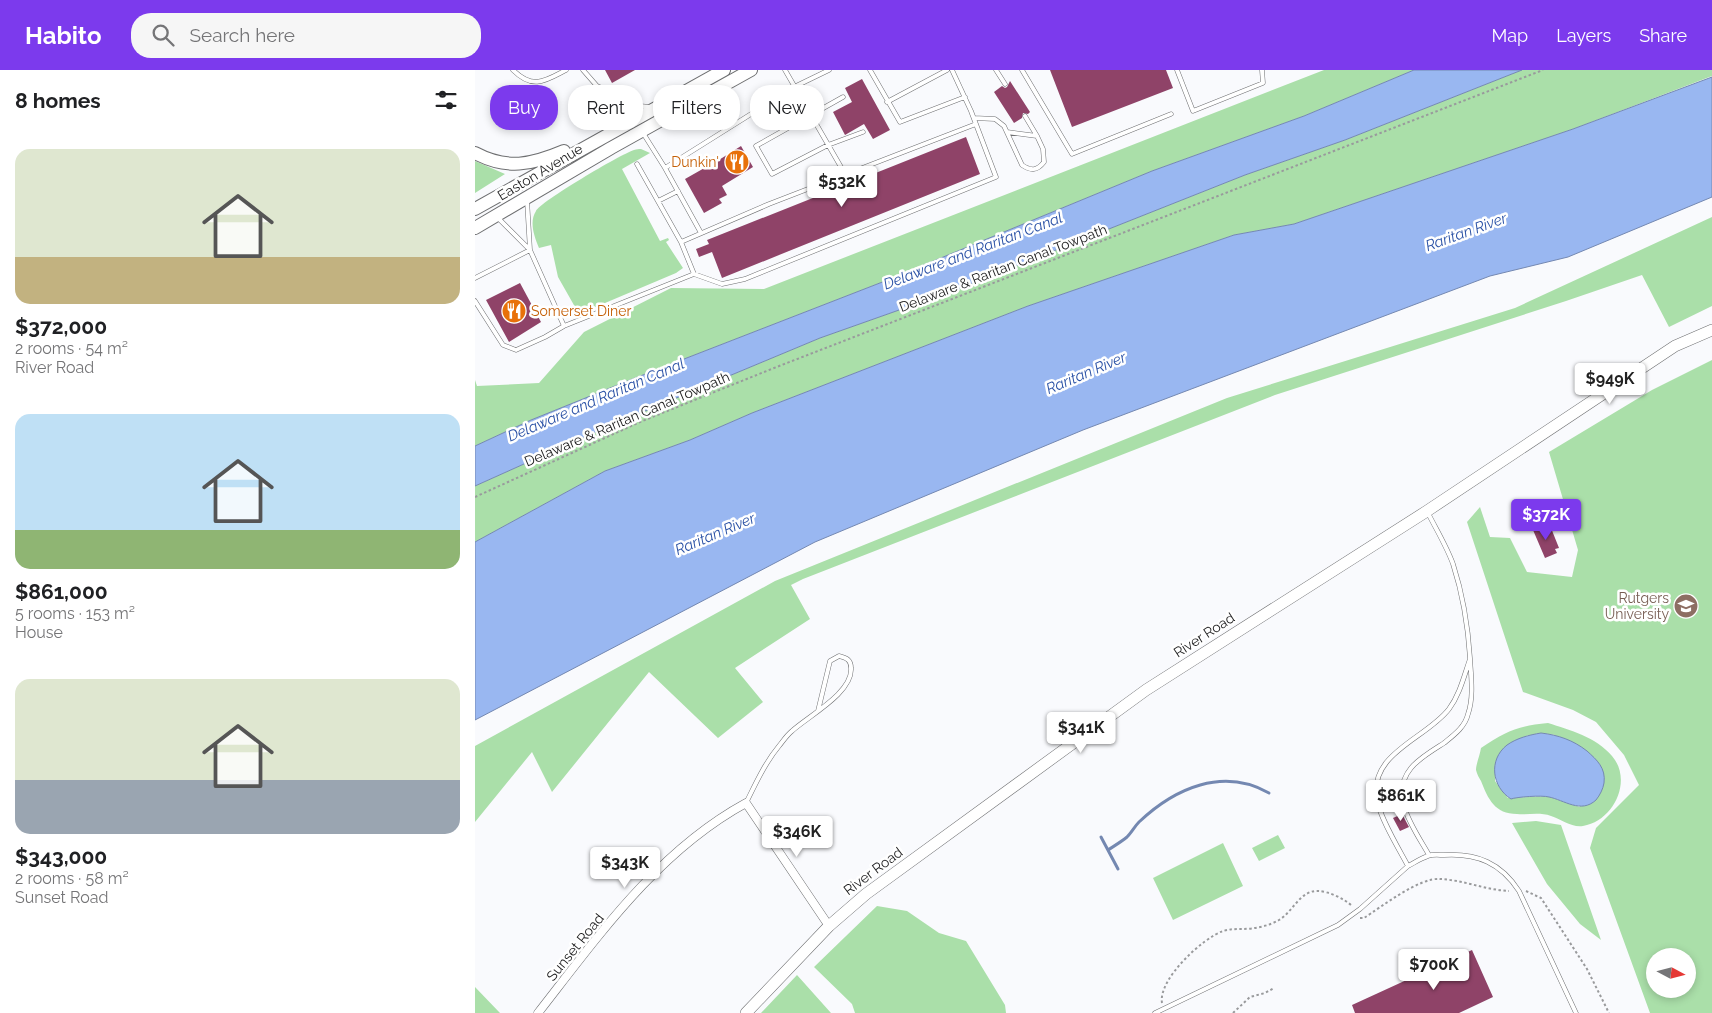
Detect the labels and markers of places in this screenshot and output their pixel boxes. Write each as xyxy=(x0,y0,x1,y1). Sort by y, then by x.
restaurant icon: Dunkin' xyxy=(724,149,750,175)
place label: Dunkin' xyxy=(671,154,719,170)
pin: $532K xyxy=(807,166,877,208)
restaurant icon: Somerset Diner xyxy=(501,298,527,324)
place label: Somerset Diner xyxy=(531,303,631,319)
pin: $949K xyxy=(1575,362,1645,405)
pin: $372K xyxy=(1511,498,1581,541)
place label: Rutgers University xyxy=(1605,590,1669,622)
school or university icon: Rutgers University xyxy=(1673,593,1699,619)
pin: $341K xyxy=(1046,712,1116,754)
pin: $861K xyxy=(1366,780,1436,822)
pin: $346K xyxy=(762,816,832,858)
pin: $343K xyxy=(590,846,660,889)
pin: $700K xyxy=(1399,948,1469,991)

